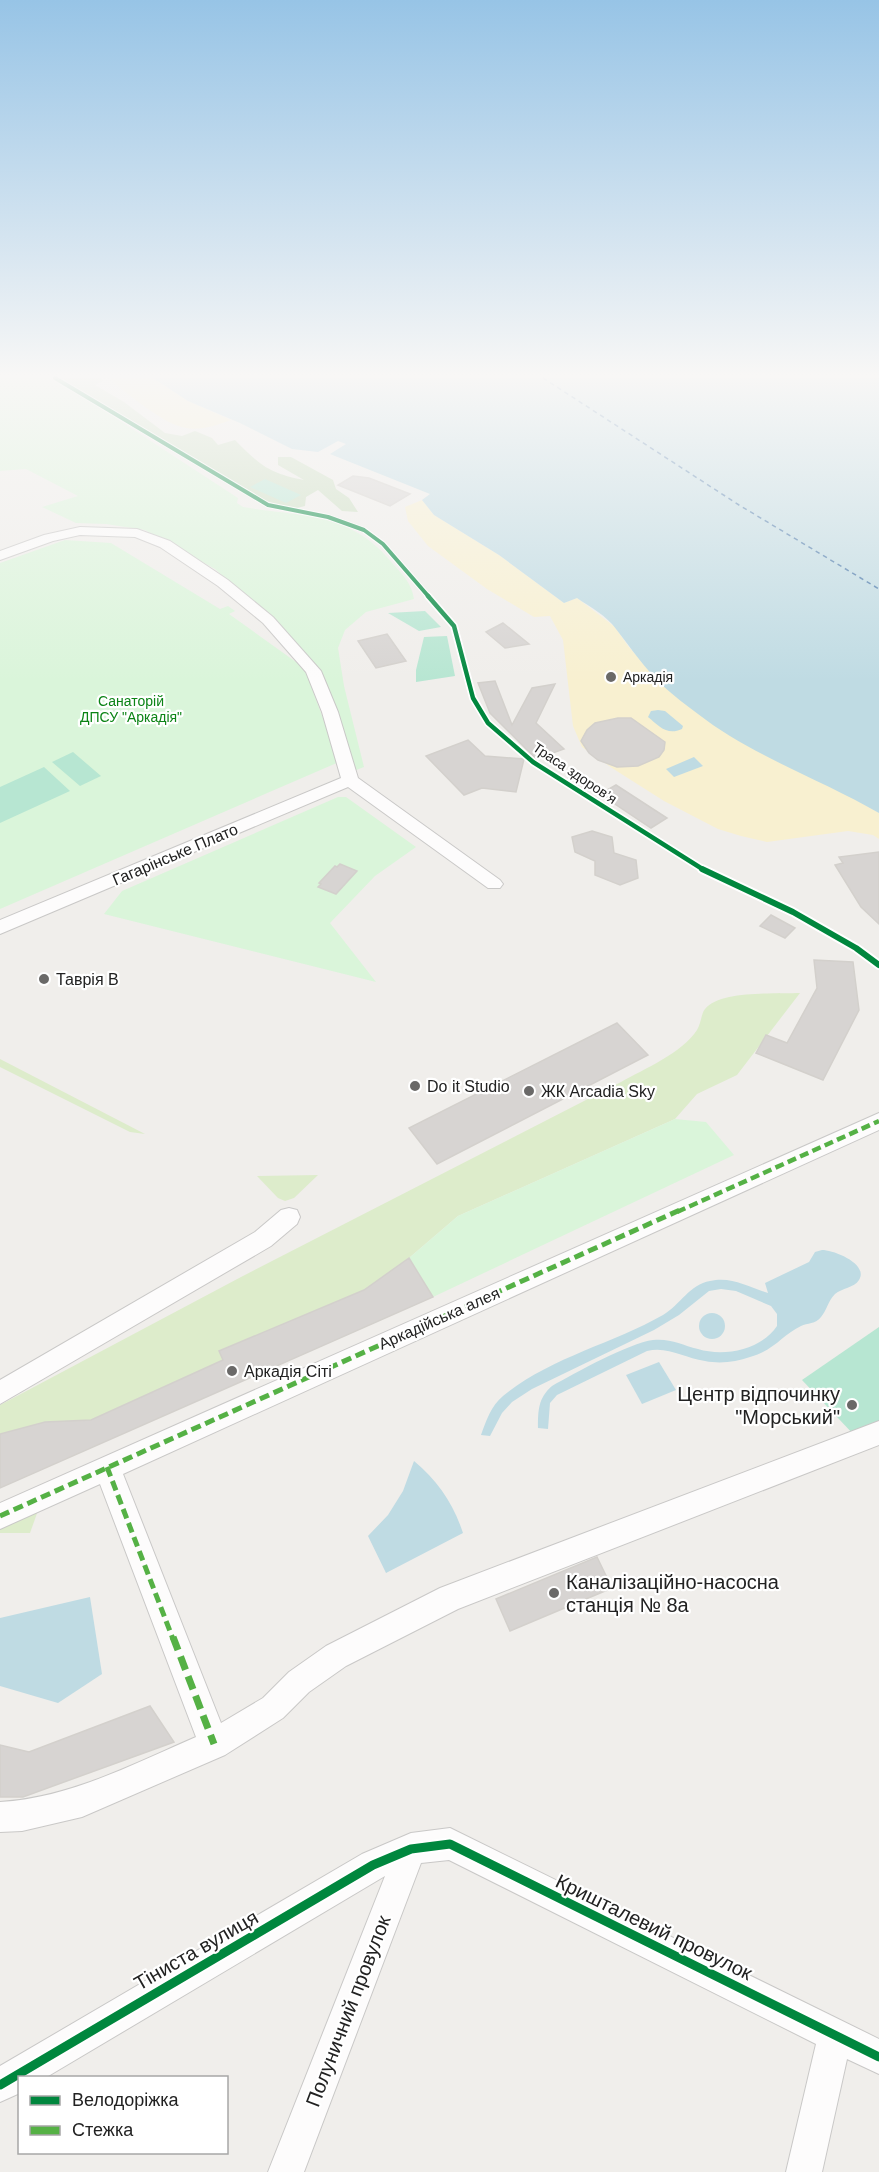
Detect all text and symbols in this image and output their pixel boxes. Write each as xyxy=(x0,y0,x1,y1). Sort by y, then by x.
place label: Аркадія xyxy=(623,669,673,685)
marker: Аркадія xyxy=(604,670,618,684)
park label: Санаторій ДПСУ "Аркадія" xyxy=(80,693,182,725)
street label: Траса здоров’я xyxy=(530,739,620,807)
street label: Гагарінське Плато xyxy=(110,820,241,889)
place label: Таврія В xyxy=(56,971,119,988)
marker: Таврія В xyxy=(37,972,51,986)
place label: Do it Studio xyxy=(427,1078,510,1095)
marker: Do it Studio xyxy=(408,1079,422,1093)
place label: ЖК Arcadia Sky xyxy=(541,1083,655,1100)
marker: ЖК Arcadia Sky xyxy=(522,1084,536,1098)
street label: Аркадійська алея xyxy=(376,1284,502,1353)
place label: Аркадія Сіті xyxy=(244,1363,332,1380)
marker: Аркадія Сіті xyxy=(225,1364,239,1378)
place label: Центр відпочинку "Морський" xyxy=(677,1383,840,1428)
marker: Центр відпочинку "Морський" xyxy=(845,1398,859,1412)
place label: Каналізаційно-насосна станція № 8а xyxy=(566,1571,780,1616)
marker: Каналізаційно-насосна станція № 8а xyxy=(547,1586,561,1600)
street label: Кришталевий провулок xyxy=(552,1870,756,1984)
street label: Тіниста вулиця xyxy=(130,1906,262,1994)
street label: Полуничний провулок xyxy=(301,1912,395,2110)
legend xyxy=(18,2076,228,2154)
text: Велодоріжка xyxy=(72,2090,180,2110)
text: Стежка xyxy=(72,2120,134,2140)

